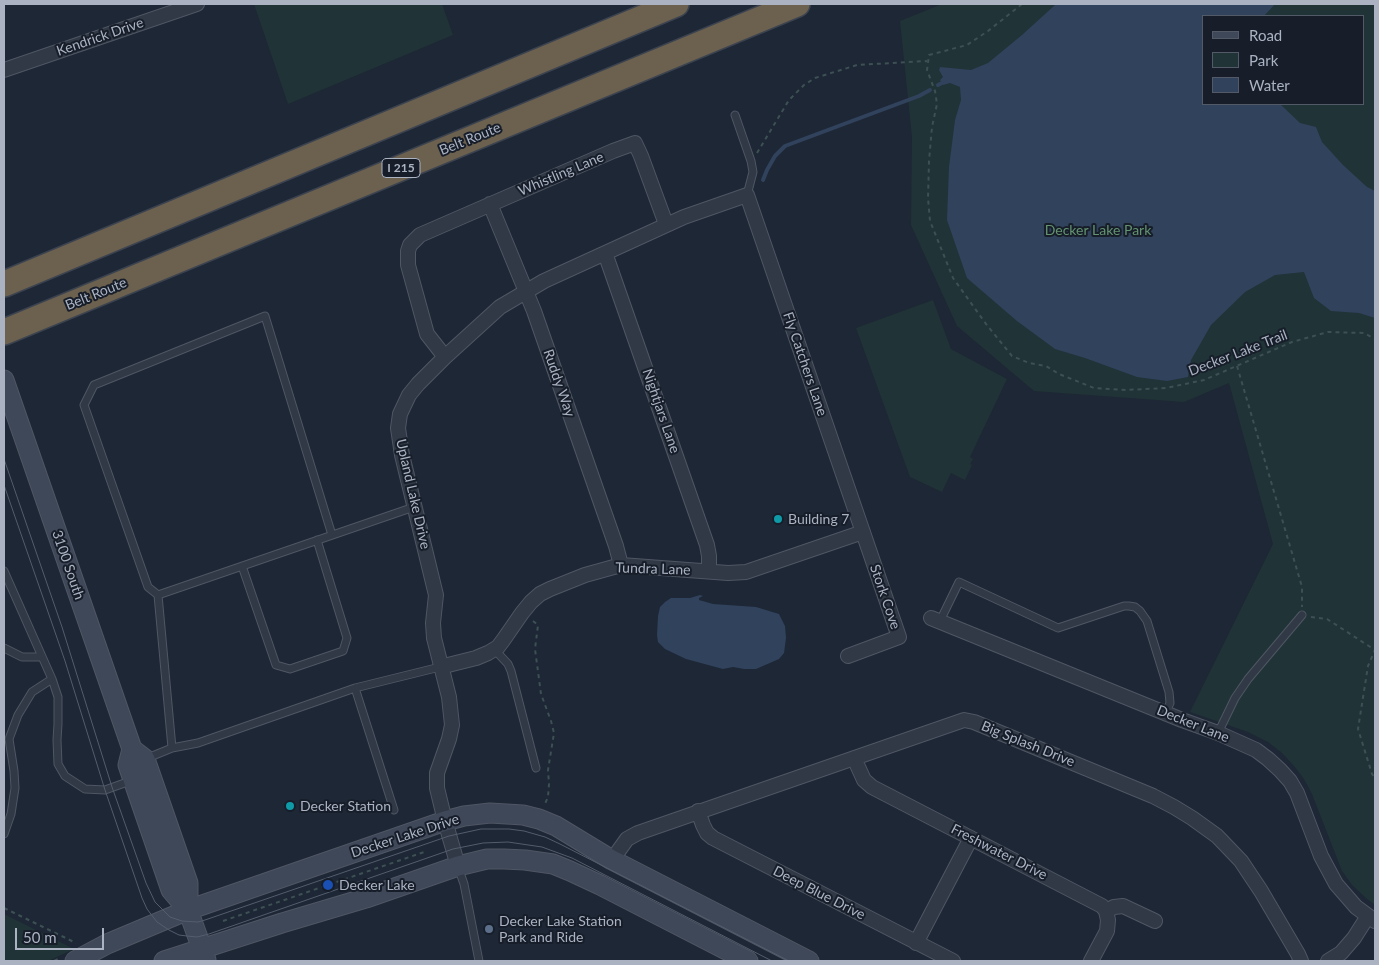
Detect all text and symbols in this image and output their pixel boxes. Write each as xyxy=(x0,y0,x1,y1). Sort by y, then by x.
street label: Kendrick Drive xyxy=(54,14,146,60)
legend xyxy=(1202,15,1364,105)
text: Road xyxy=(1249,26,1282,44)
text: Park xyxy=(1249,51,1278,69)
text: Water xyxy=(1249,76,1290,94)
street label: Belt Route xyxy=(437,119,503,159)
street label: Whistling Lane xyxy=(516,148,606,200)
road number: I 215 xyxy=(382,158,420,178)
park label: Decker Lake Park xyxy=(1045,222,1151,238)
street label: Belt Route xyxy=(63,274,129,314)
street label: Fly Catchers Lane xyxy=(779,310,831,418)
street label: Decker Lake Trail xyxy=(1186,326,1290,380)
street label: Ruddy Way xyxy=(540,347,578,419)
street label: Nightjars Lane xyxy=(639,367,683,455)
street label: Upland Lake Drive xyxy=(392,437,434,551)
place label: Building 7 xyxy=(788,511,849,527)
marker: Building 7 xyxy=(772,513,784,525)
street label: 3100 South xyxy=(48,528,88,602)
street label: Tundra Lane xyxy=(615,559,691,579)
street label: Stork Cove xyxy=(866,562,904,632)
street label: Decker Lane xyxy=(1154,702,1232,746)
street label: Big Splash Drive xyxy=(979,718,1077,770)
place label: Decker Station xyxy=(300,798,391,814)
marker: Decker Station xyxy=(284,800,296,812)
street label: Decker Lake Drive xyxy=(349,811,461,861)
street label: Freshwater Drive xyxy=(948,821,1050,883)
street label: Deep Blue Drive xyxy=(770,863,868,923)
place label: Decker Lake xyxy=(339,877,415,893)
marker: Decker Lake xyxy=(321,878,335,892)
place label: Decker Lake Station Park and Ride xyxy=(499,913,622,946)
scale bar xyxy=(18,918,106,950)
marker: Decker Lake Station Park and Ride xyxy=(483,923,495,935)
text: 50 m xyxy=(23,928,57,946)

